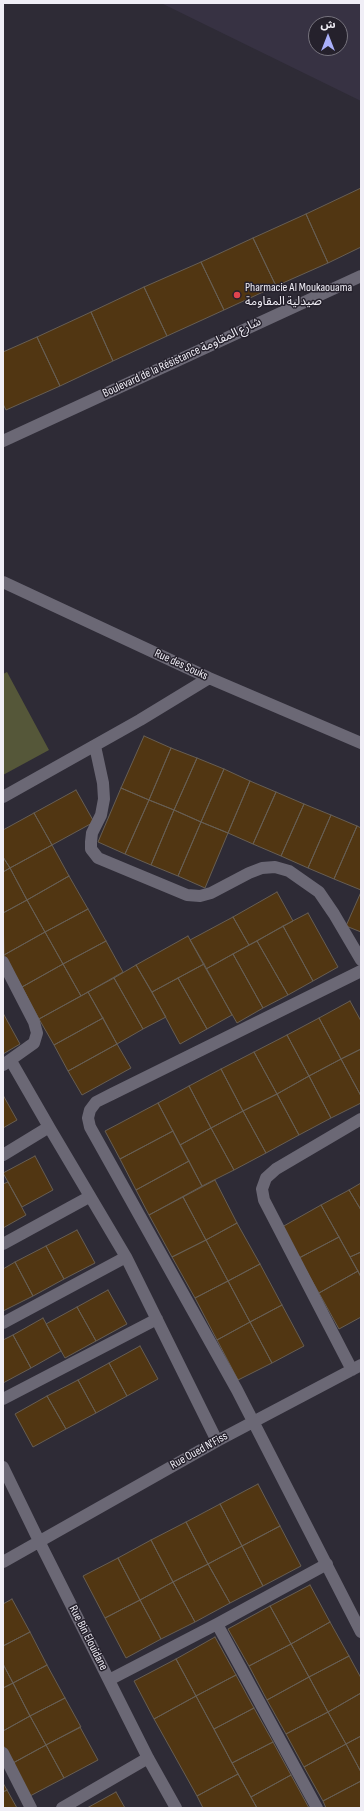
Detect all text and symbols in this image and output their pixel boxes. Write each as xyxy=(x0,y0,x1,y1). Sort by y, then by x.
north arrow xyxy=(308,16,348,56)
text: ش xyxy=(320,18,336,31)
place label: Pharmacie Al Moukaouama صيدلية المقاومة xyxy=(245,281,352,309)
marker: Pharmacie Al Moukaouama صيدلية المقاومة xyxy=(232,290,242,300)
street label: Boulevard de la Résistance شارع المقاومة xyxy=(101,315,263,401)
street label: Rue des Souks xyxy=(152,646,210,684)
street label: Rue Oued N'Fiss xyxy=(168,1429,230,1473)
street label: Rue Bin Elouidane xyxy=(65,1603,111,1673)

